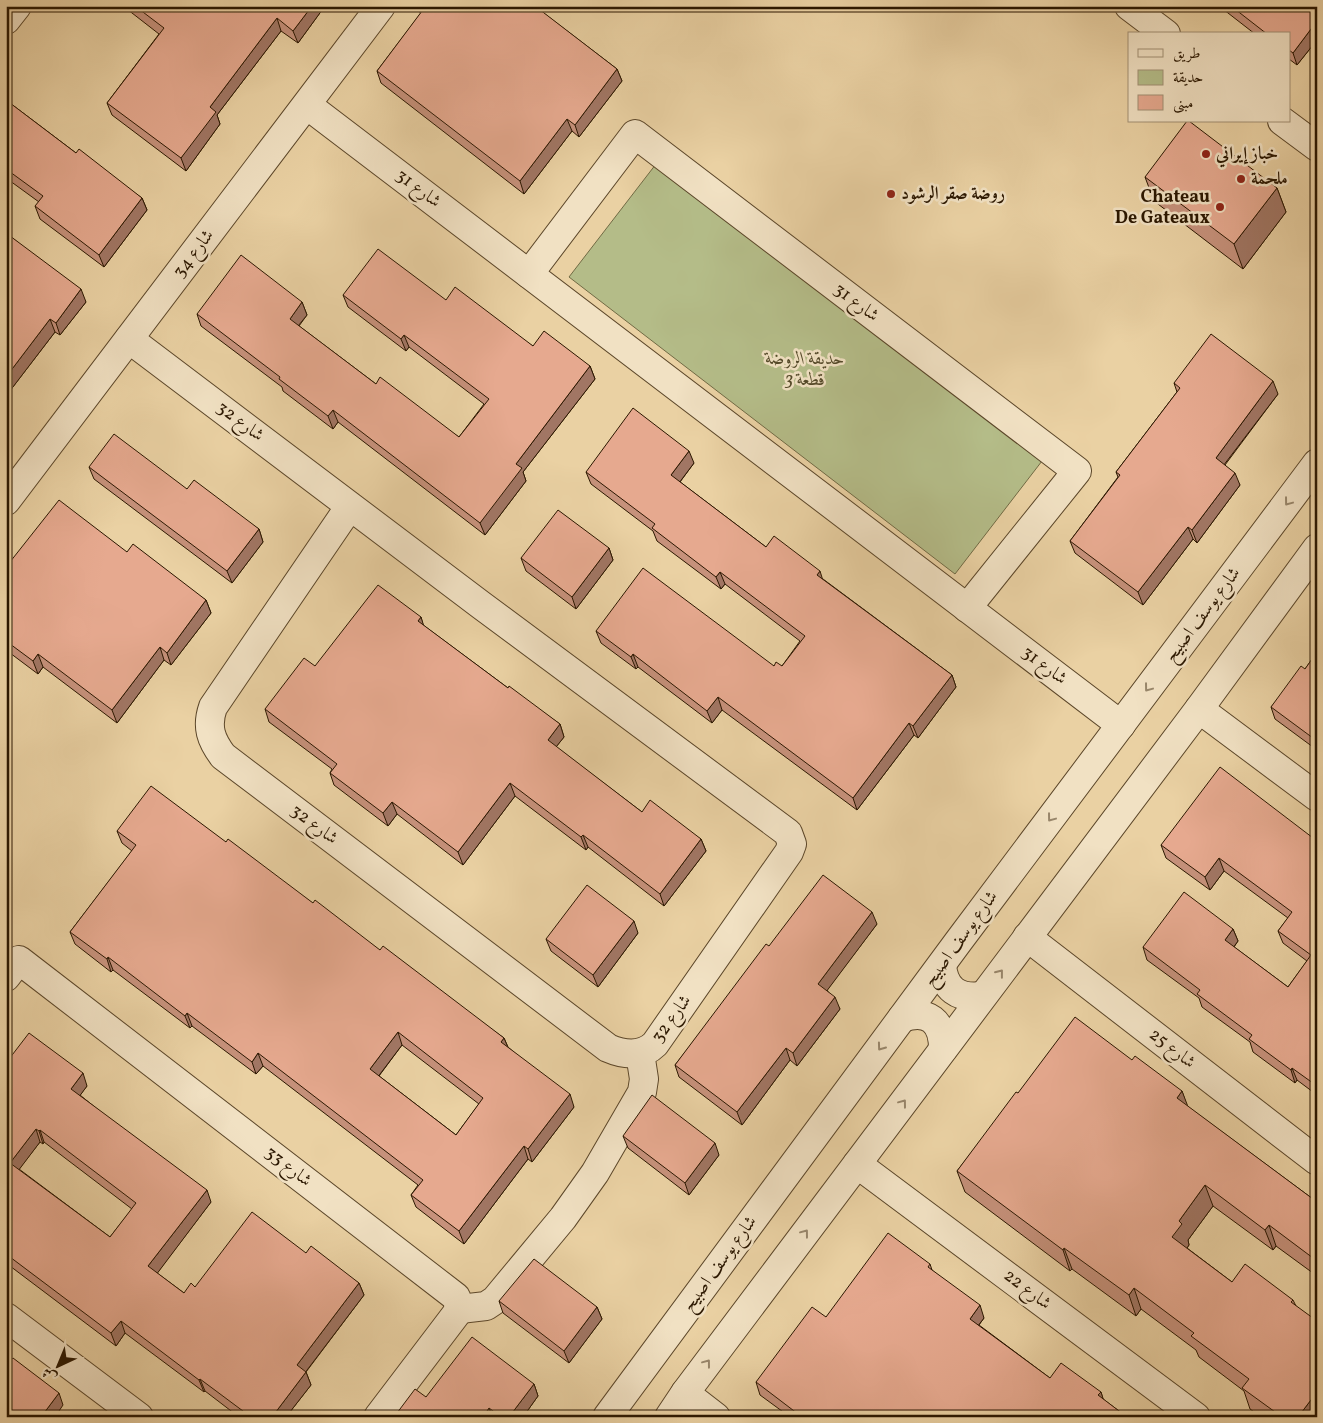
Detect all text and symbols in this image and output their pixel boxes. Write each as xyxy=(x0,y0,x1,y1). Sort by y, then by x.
legend xyxy=(1128,32,1290,122)
text: طريق xyxy=(1173,44,1200,65)
text: حديقة xyxy=(1173,68,1203,89)
text: مبنى xyxy=(1173,94,1193,115)
place label: خباز إيراني xyxy=(1215,142,1278,168)
marker: خباز إيراني xyxy=(1200,148,1212,160)
street label: شارع 31 xyxy=(389,164,446,215)
place label: ملحمة xyxy=(1251,167,1288,192)
marker: ملحمة xyxy=(1235,173,1247,185)
place label: روضة صقر الرشود xyxy=(901,182,1005,207)
place label: Chateau De Gateaux xyxy=(1115,185,1210,231)
marker: روضة صقر الرشود xyxy=(885,188,897,200)
marker: Chateau De Gateaux xyxy=(1214,201,1226,213)
street label: شارع 34 xyxy=(168,225,221,284)
street label: شارع 31 xyxy=(827,278,884,329)
park label: حديقة الروضة قطعة 3 xyxy=(763,347,845,393)
street label: شارع 32 xyxy=(210,396,269,449)
one-way arrow xyxy=(1285,496,1293,505)
street label: شارع يوسف اصبيح xyxy=(1159,562,1249,669)
street label: شارع 31 xyxy=(1015,641,1072,692)
one-way arrow xyxy=(1146,682,1154,691)
street label: شارع 32 xyxy=(284,799,343,852)
one-way arrow xyxy=(1048,812,1057,822)
street label: شارع يوسف اصبيح xyxy=(918,886,1006,993)
one-way arrow xyxy=(994,970,1002,979)
street label: شارع 32 xyxy=(646,990,699,1049)
street label: شارع 25 xyxy=(1143,1023,1201,1076)
one-way arrow xyxy=(878,1041,886,1050)
one-way arrow xyxy=(897,1100,905,1109)
street label: شارع 33 xyxy=(259,1141,317,1194)
street label: شارع يوسف اصبيح xyxy=(677,1211,765,1318)
one-way arrow xyxy=(799,1229,808,1239)
street label: شارع 22 xyxy=(997,1264,1056,1317)
north arrow xyxy=(32,1340,82,1390)
one-way arrow xyxy=(702,1360,710,1369)
text: ش xyxy=(38,1363,62,1386)

